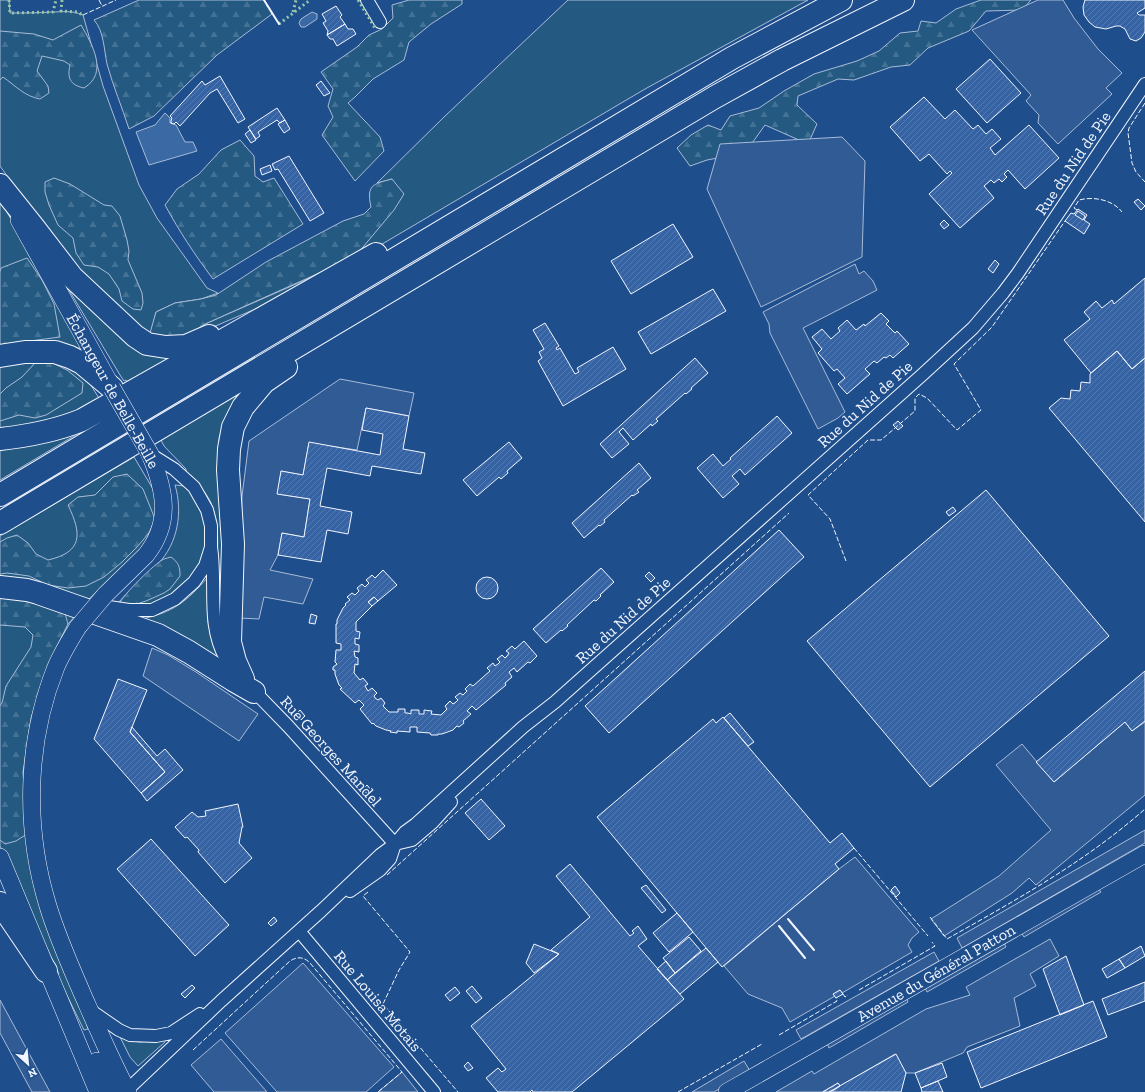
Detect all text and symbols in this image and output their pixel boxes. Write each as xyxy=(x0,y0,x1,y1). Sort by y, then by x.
street label: Rue du Nid de Pie xyxy=(1031,108,1115,218)
street label: Échangeur de Belle-Beille xyxy=(62,310,164,472)
street label: Rue du Nid de Pie xyxy=(814,356,916,452)
street label: Rue du Nid de Pie xyxy=(572,572,674,668)
street label: Rue Georges Mandel xyxy=(276,692,386,810)
street label: Avenue du Général Patton xyxy=(854,920,1019,1026)
street label: Rue Louisa Motais xyxy=(330,947,426,1055)
north arrow xyxy=(8,1044,48,1084)
text: N xyxy=(25,1065,39,1080)

